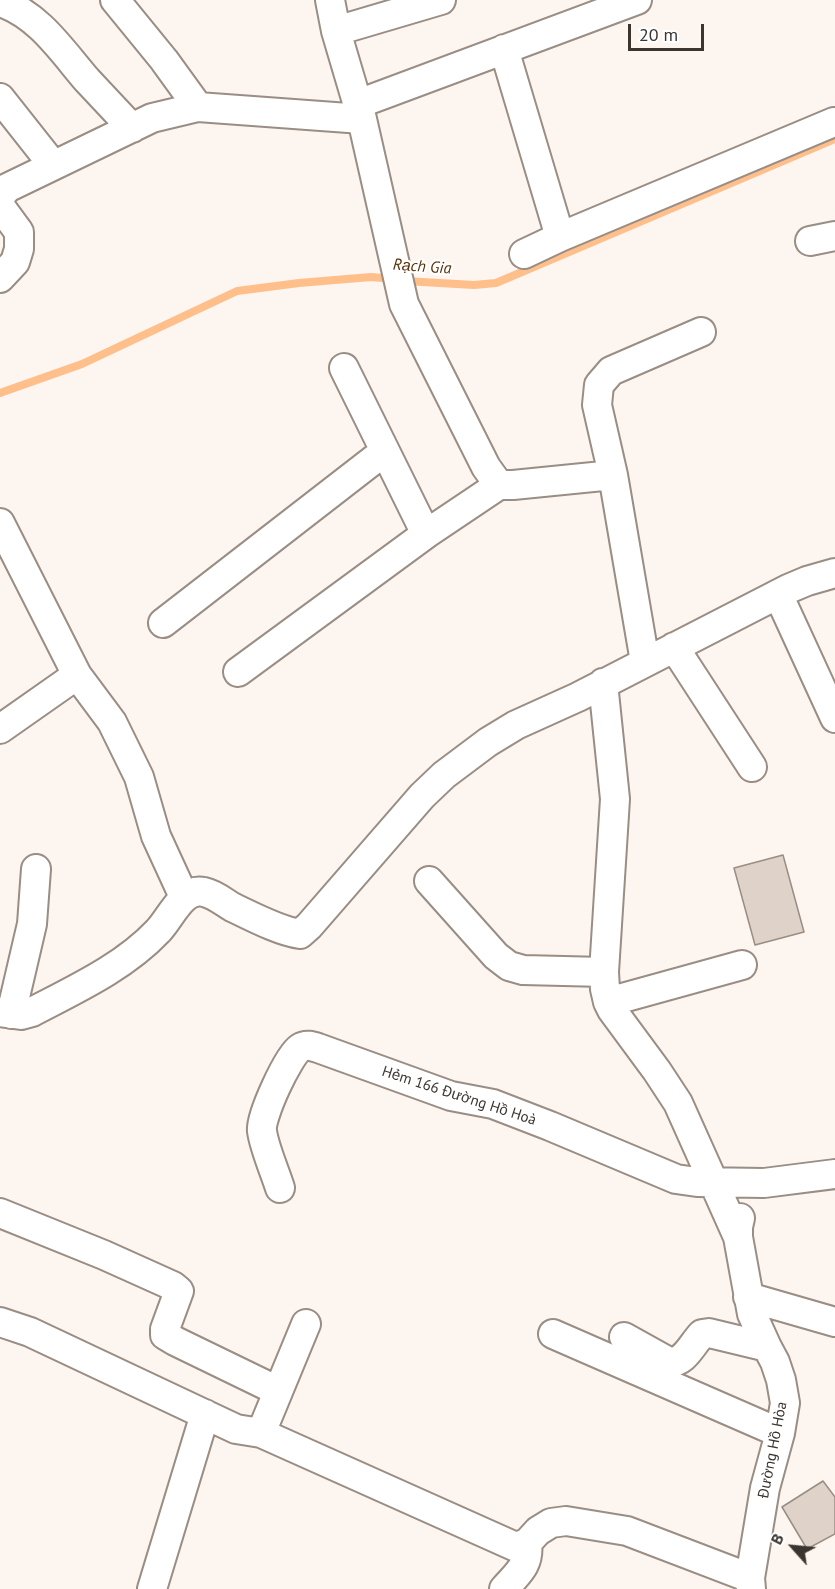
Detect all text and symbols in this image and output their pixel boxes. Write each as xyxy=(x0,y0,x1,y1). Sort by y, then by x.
scale bar xyxy=(631,12,708,50)
text: 20 m xyxy=(639,23,678,46)
water label: Rạch Gia xyxy=(392,255,452,279)
street label: Hẻm 166 Đường Hồ Hoà xyxy=(380,1063,538,1129)
street label: Đường Hồ Hòa xyxy=(755,1400,791,1500)
north arrow xyxy=(763,1517,823,1577)
text: B xyxy=(766,1530,788,1548)

